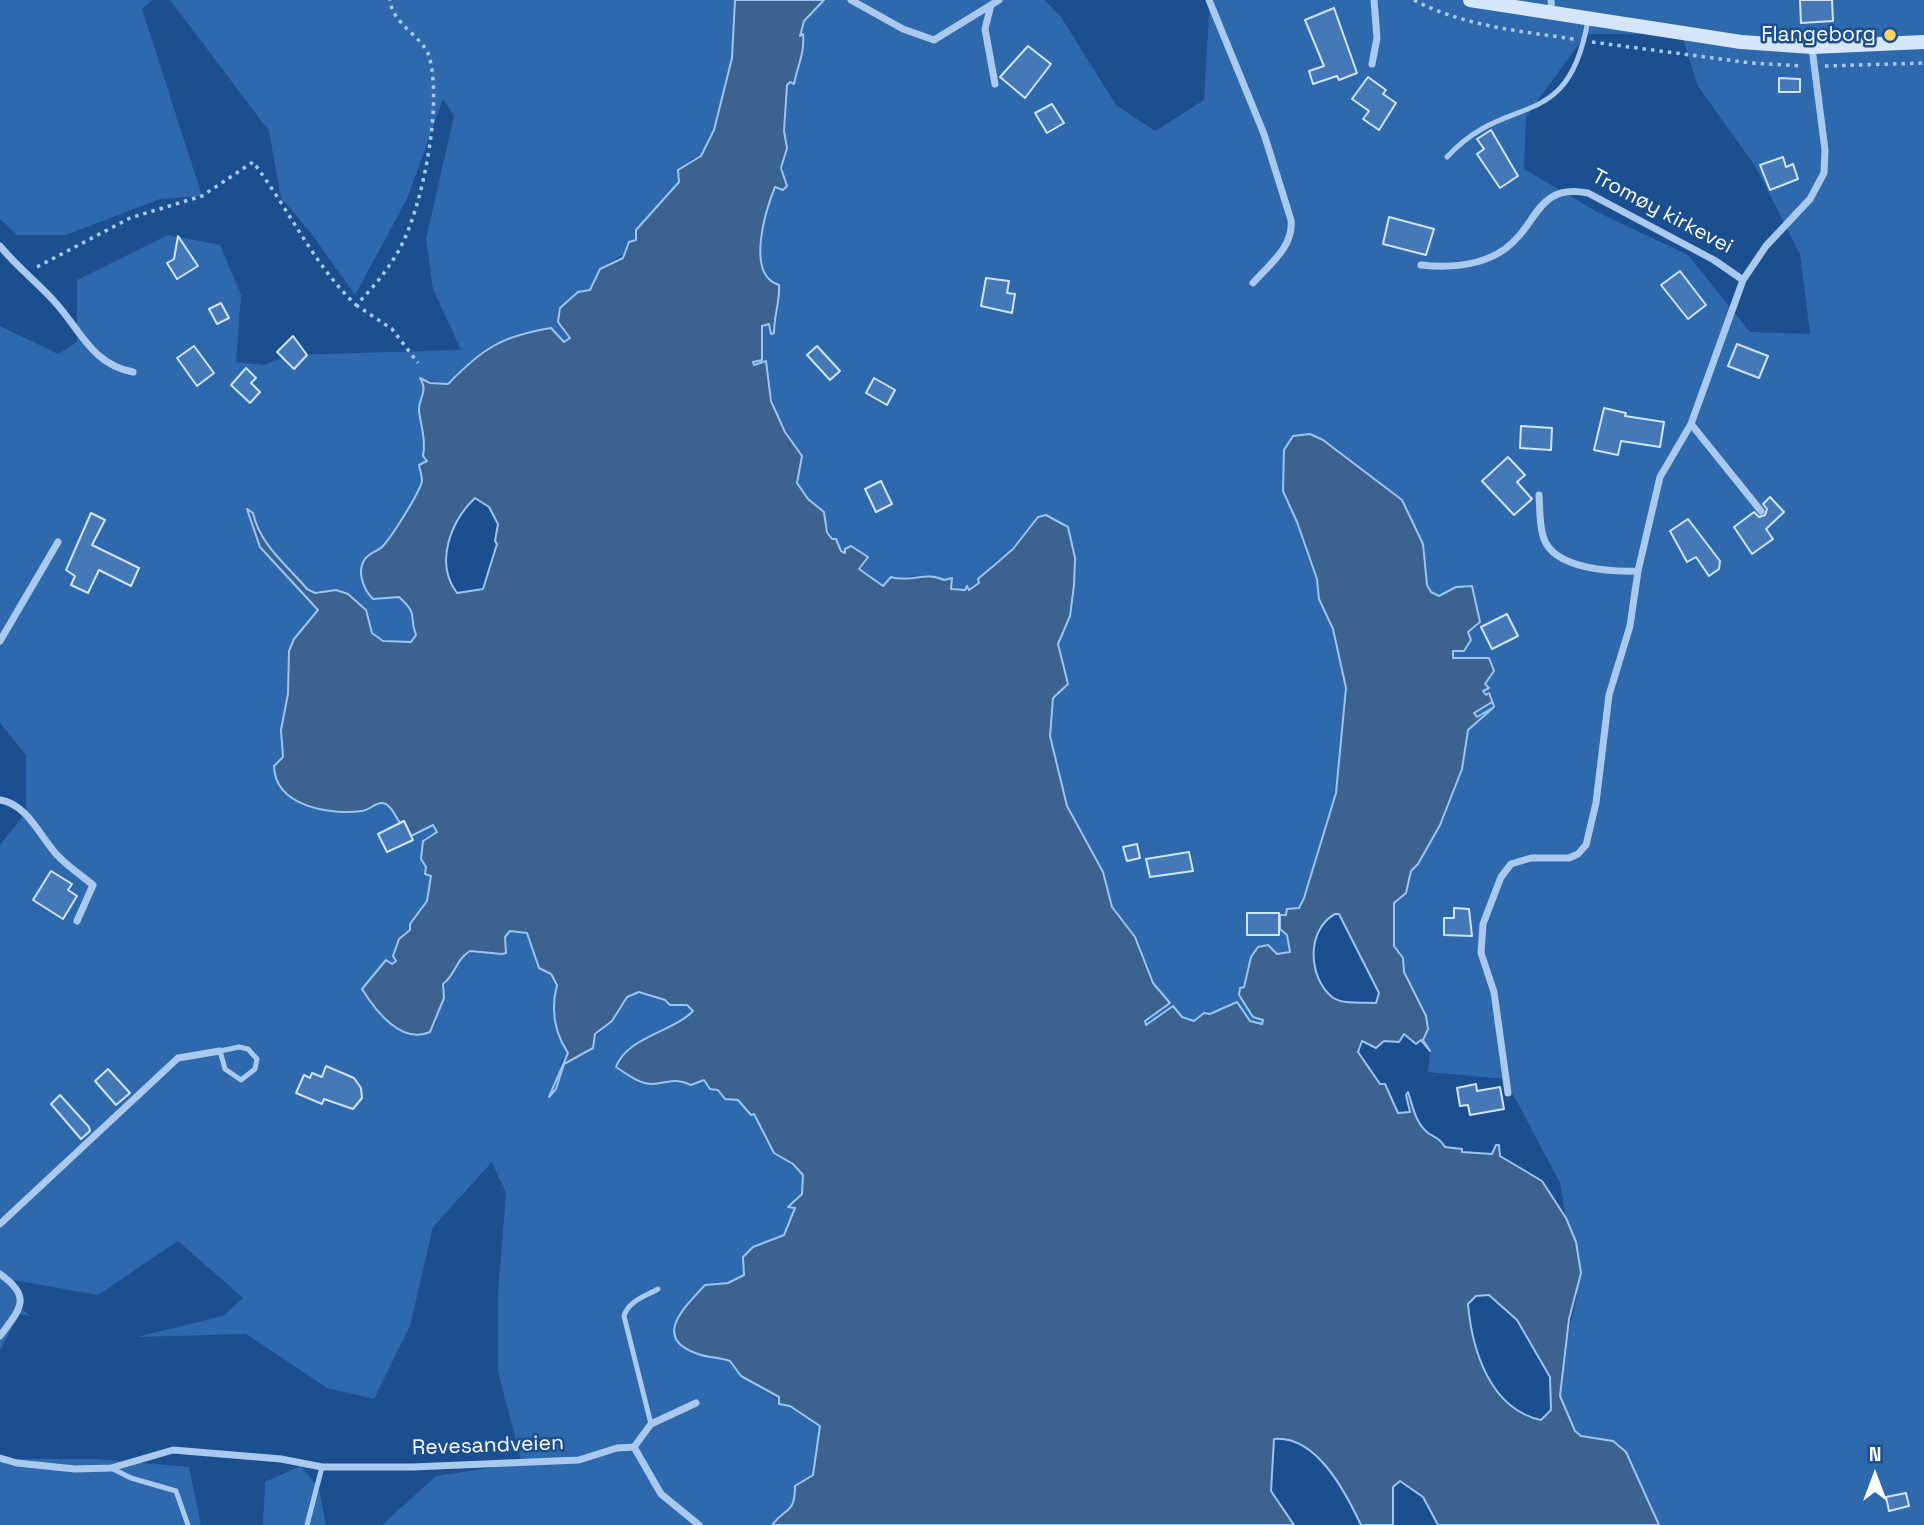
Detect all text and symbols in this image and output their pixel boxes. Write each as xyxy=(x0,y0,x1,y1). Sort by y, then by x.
place label: Flangeborg xyxy=(1761,22,1876,48)
marker: Flangeborg xyxy=(1882,27,1898,43)
street label: Tromøy kirkevei xyxy=(1587,164,1737,260)
street label: Revesandveien xyxy=(412,1431,564,1461)
north arrow xyxy=(1840,1441,1910,1511)
text: N xyxy=(1869,1442,1881,1467)

